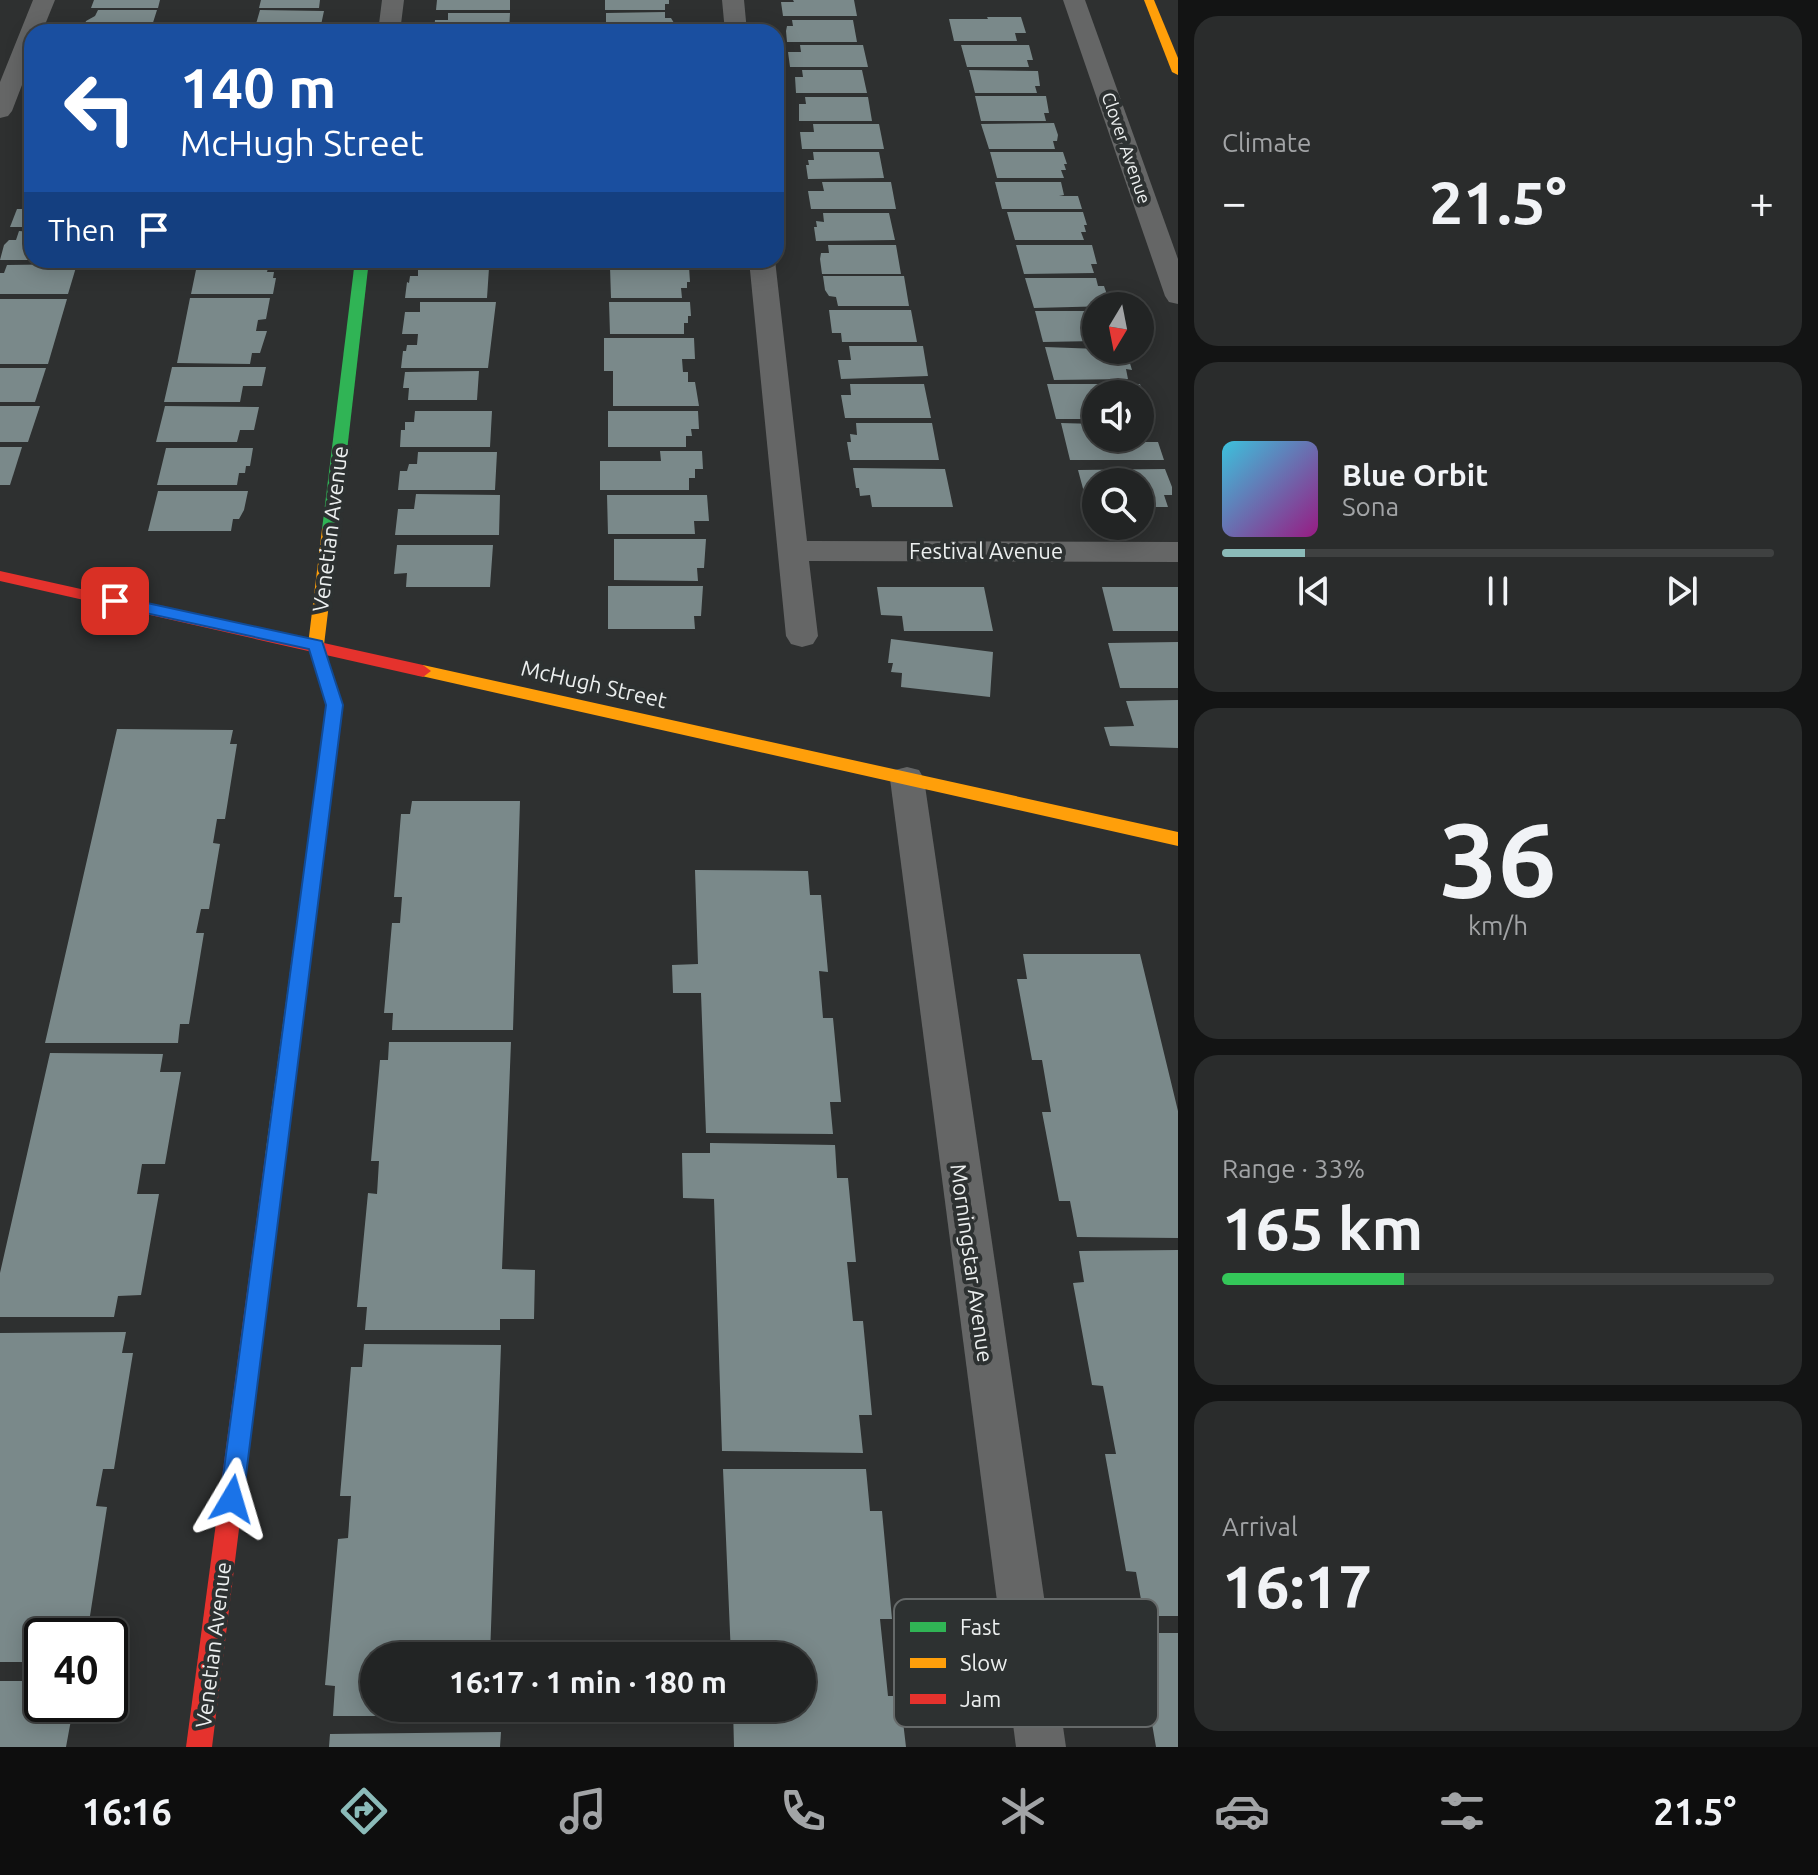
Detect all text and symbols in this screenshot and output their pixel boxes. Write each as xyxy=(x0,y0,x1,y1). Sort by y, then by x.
icon: left xyxy=(48,56,152,160)
text: 140 m xyxy=(180,56,336,119)
street label: Clover Avenue xyxy=(1099,89,1155,206)
text: McHugh Street xyxy=(180,122,424,163)
text: Climate xyxy=(1222,128,1311,157)
text: 21.5° xyxy=(1429,168,1567,235)
text: − xyxy=(1222,177,1247,226)
text: + xyxy=(1749,177,1774,226)
icon: arrive xyxy=(132,208,176,252)
text: Then xyxy=(48,213,116,247)
north arrow xyxy=(1082,292,1154,364)
map controls xyxy=(1082,292,1154,540)
button: sound xyxy=(1082,380,1154,452)
street label: Venetian Avenue xyxy=(307,445,352,613)
text: Blue Orbit xyxy=(1342,458,1488,492)
button: search xyxy=(1082,468,1154,540)
text: Sona xyxy=(1342,492,1399,521)
street label: Festival Avenue xyxy=(909,538,1063,563)
pin xyxy=(81,567,149,635)
icon: previous xyxy=(1292,569,1336,613)
icon: pause xyxy=(1476,569,1520,613)
icon: next xyxy=(1660,569,1704,613)
icon: arrive xyxy=(93,579,137,623)
street label: McHugh Street xyxy=(519,655,670,713)
text: 36 xyxy=(1439,800,1557,917)
text: km/h xyxy=(1468,911,1528,940)
text: Range · 33% xyxy=(1222,1154,1365,1183)
street label: Morningstar Avenue xyxy=(946,1162,999,1364)
text: 165 km xyxy=(1222,1194,1423,1261)
position arrow xyxy=(190,1457,274,1541)
text: Arrival xyxy=(1222,1512,1298,1541)
text: 16:17 xyxy=(1222,1552,1372,1619)
street label: Venetian Avenue xyxy=(190,1561,235,1729)
legend xyxy=(894,1599,1158,1727)
text: Fast xyxy=(960,1614,1001,1639)
speed limit sign: 40 xyxy=(24,1618,128,1722)
text: Slow xyxy=(960,1650,1007,1675)
text: 16:17 · 1 min · 180 m xyxy=(449,1665,727,1699)
text: Jam xyxy=(960,1686,1001,1711)
icon: directions xyxy=(336,1783,392,1839)
icon: music xyxy=(555,1783,611,1839)
icon: phone xyxy=(775,1783,831,1839)
icon: climate xyxy=(995,1783,1051,1839)
icon: car xyxy=(1214,1783,1270,1839)
icon: filters xyxy=(1434,1783,1490,1839)
text: 16:16 xyxy=(82,1791,172,1832)
text: 21.5° xyxy=(1654,1791,1736,1832)

